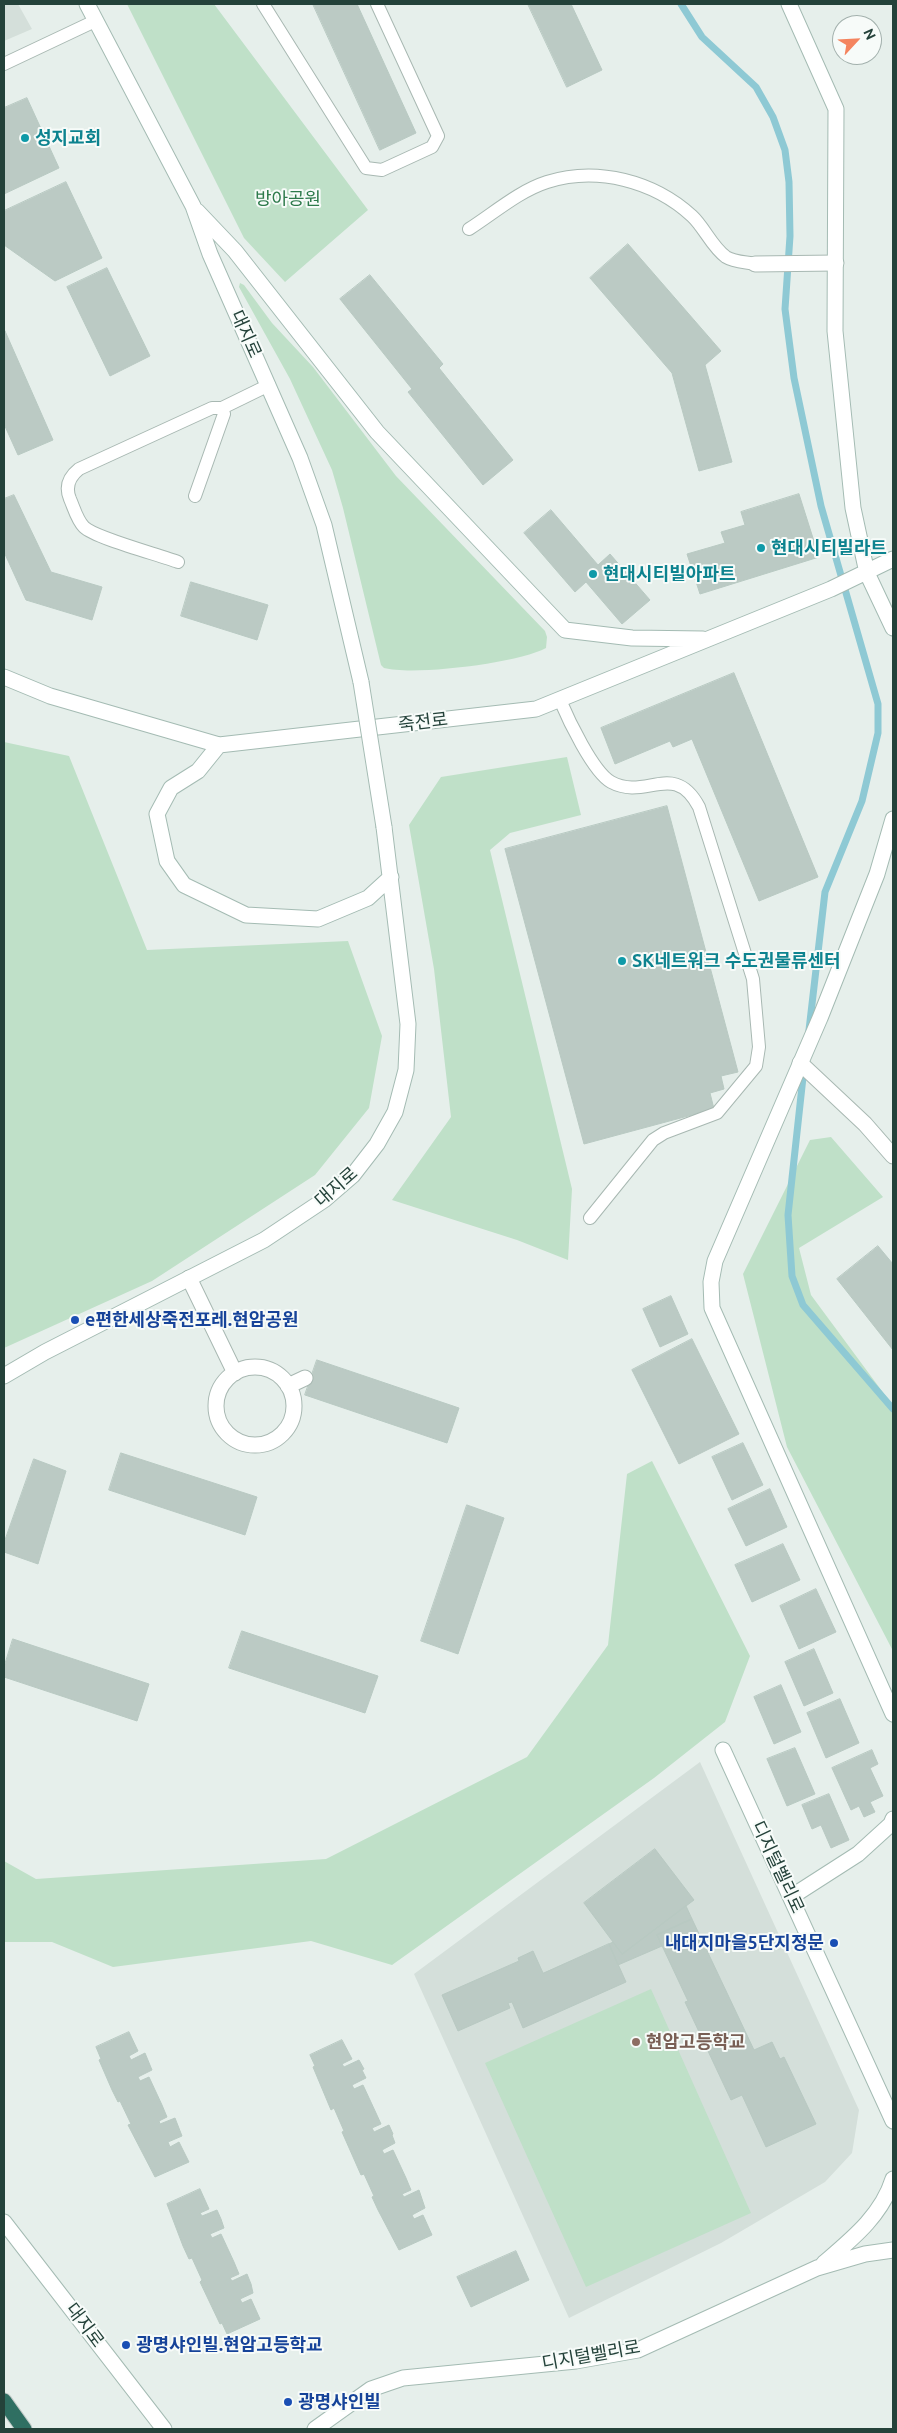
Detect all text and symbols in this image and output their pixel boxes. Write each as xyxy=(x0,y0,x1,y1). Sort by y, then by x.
north arrow xyxy=(832,15,882,65)
text: N xyxy=(860,26,879,42)
place label: 성지교회 xyxy=(35,127,101,149)
marker: 성지교회 xyxy=(19,132,31,144)
park label: 방아공원 xyxy=(255,188,321,210)
street label: 대지로 xyxy=(226,307,266,361)
place label: 현대시티빌라트 xyxy=(771,537,887,559)
marker: 현대시티빌라트 xyxy=(755,542,767,554)
place label: 현대시티빌아파트 xyxy=(603,563,735,585)
marker: 현대시티빌아파트 xyxy=(587,568,599,580)
street label: 죽전로 xyxy=(397,708,449,736)
place label: SK네트워크 수도권물류센터 xyxy=(632,950,841,972)
marker: SK네트워크 수도권물류센터 xyxy=(616,955,628,967)
street label: 대지로 xyxy=(310,1163,362,1211)
place label: e편한세상죽전포레.현암공원 xyxy=(85,1309,299,1331)
marker: e편한세상죽전포레.현암공원 xyxy=(69,1314,81,1326)
street label: 디지털벨리로 xyxy=(747,1817,809,1917)
place label: 내대지마을5단지정문 xyxy=(665,1932,824,1954)
marker: 내대지마을5단지정문 xyxy=(828,1937,840,1949)
place label: 현암고등학교 xyxy=(646,2031,745,2053)
marker: 현암고등학교 xyxy=(630,2036,642,2048)
street label: 대지로 xyxy=(61,2299,109,2351)
place label: 광명샤인빌.현암고등학교 xyxy=(136,2334,323,2356)
street label: 디지털벨리로 xyxy=(540,2336,642,2374)
marker: 광명샤인빌.현암고등학교 xyxy=(120,2339,132,2351)
place label: 광명샤인빌 xyxy=(298,2391,381,2413)
marker: 광명샤인빌 xyxy=(282,2396,294,2408)

